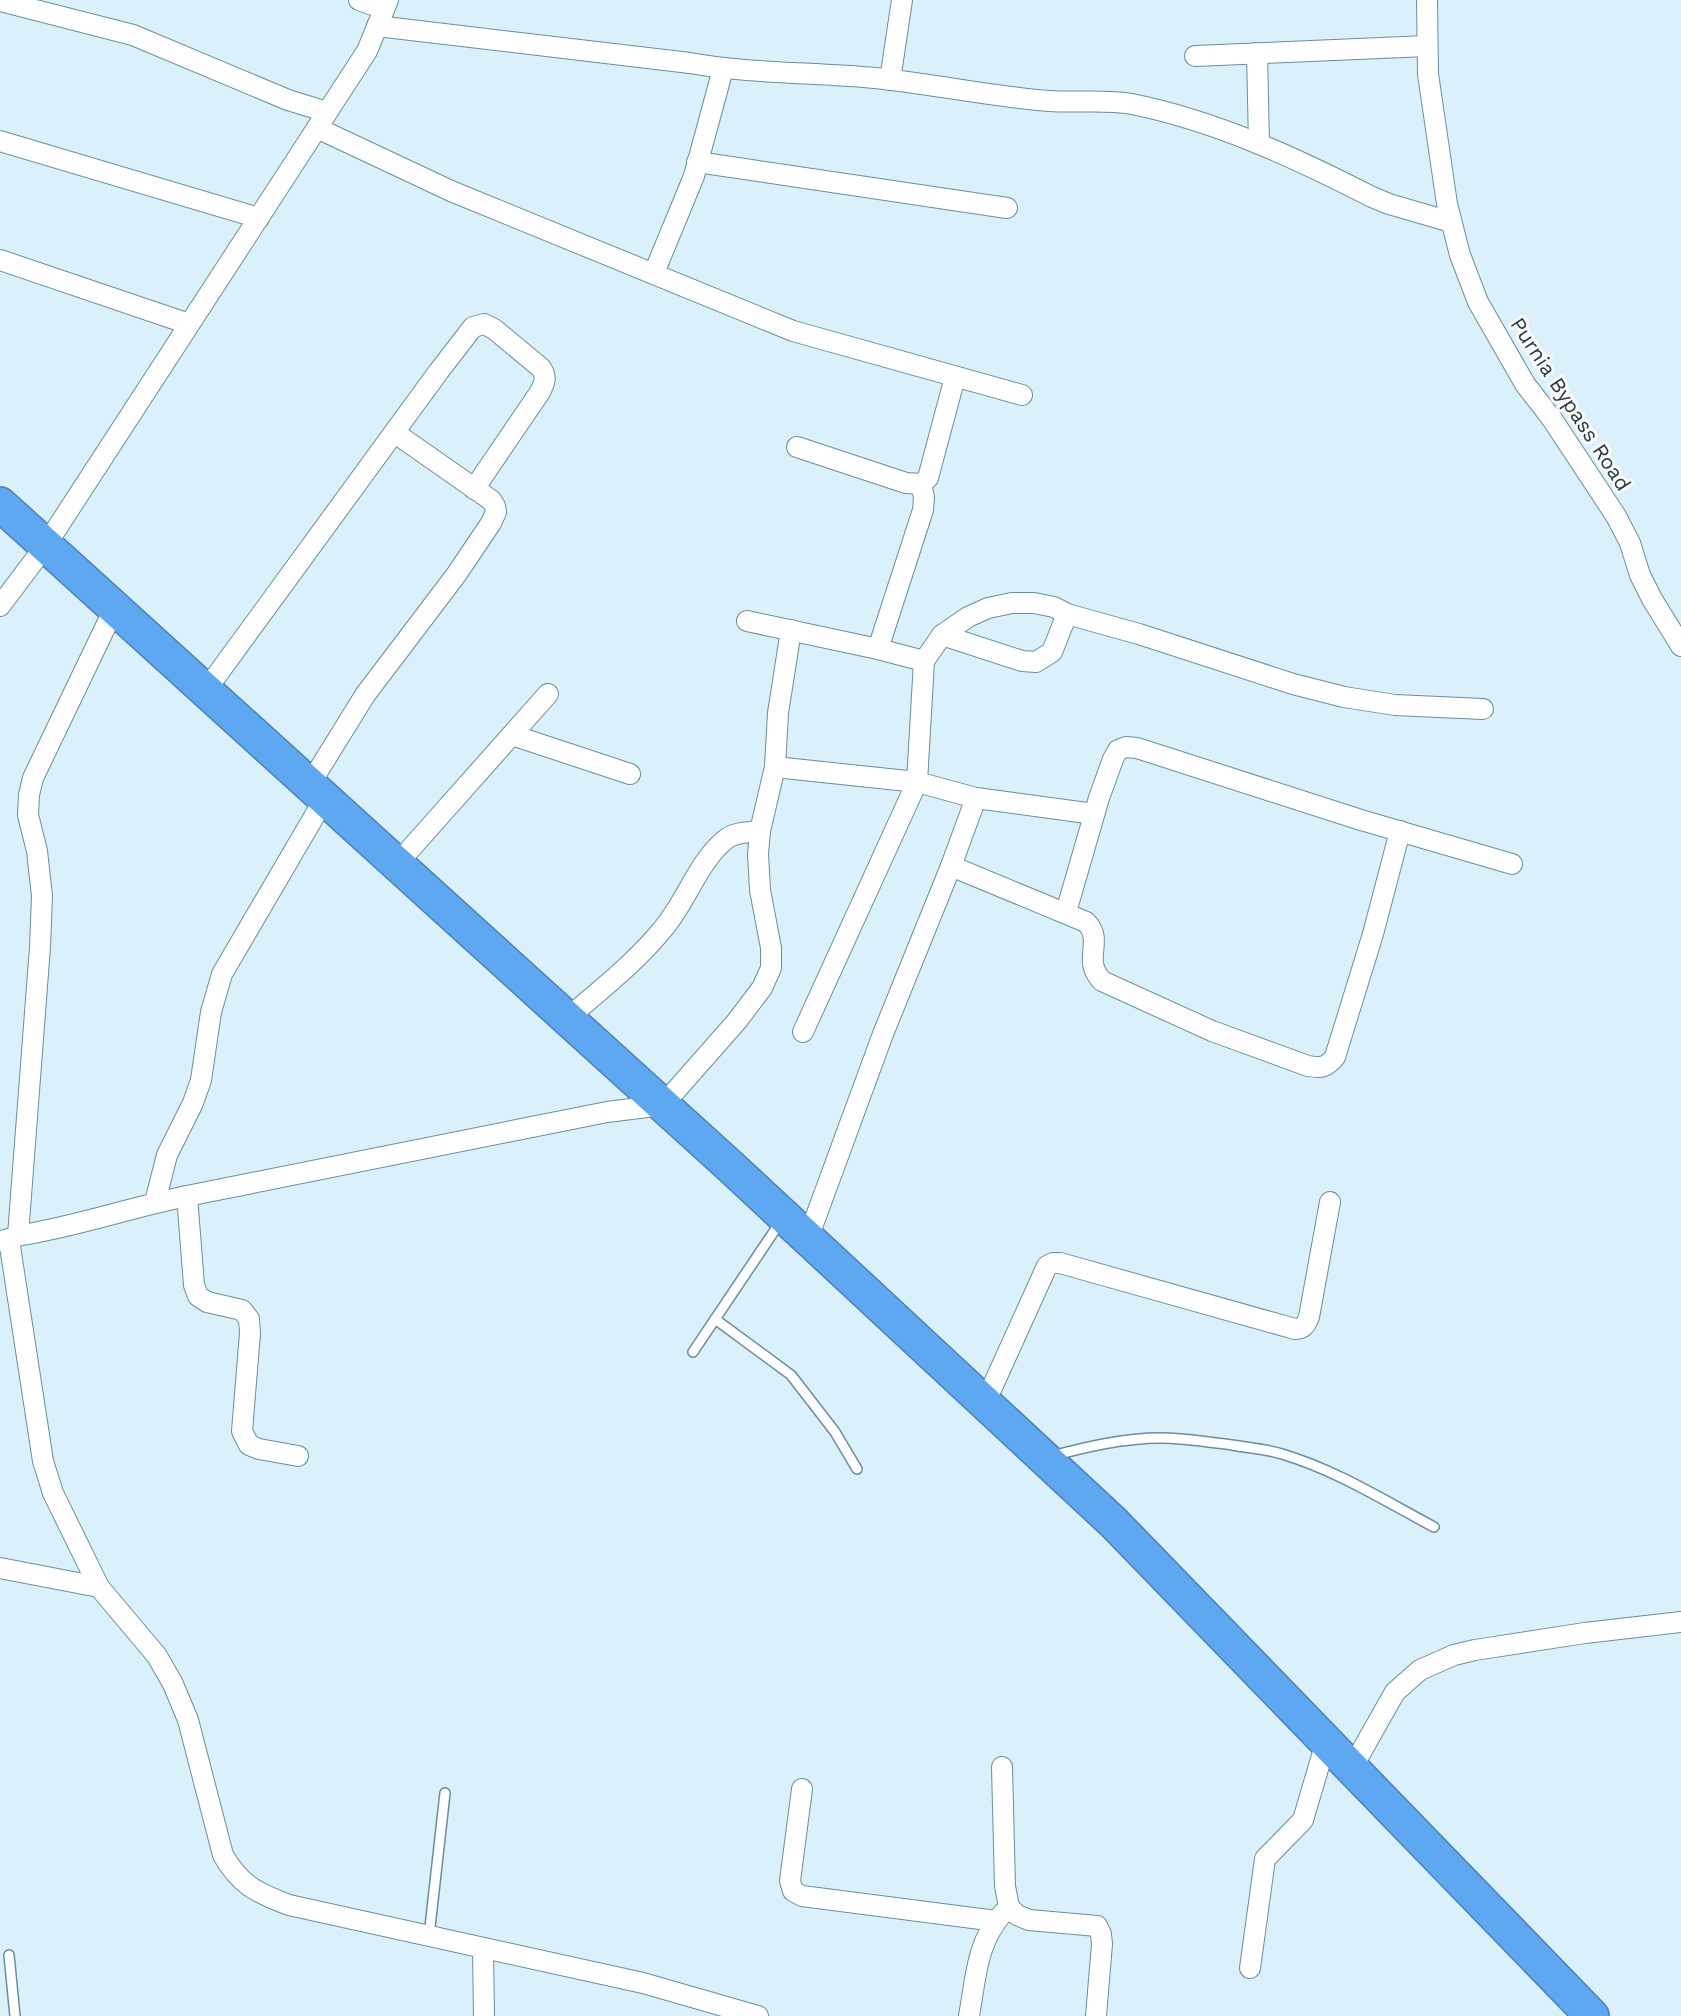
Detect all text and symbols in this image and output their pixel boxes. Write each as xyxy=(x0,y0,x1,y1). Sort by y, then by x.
street label: Purnia Bypass Road xyxy=(1506,313,1636,495)

